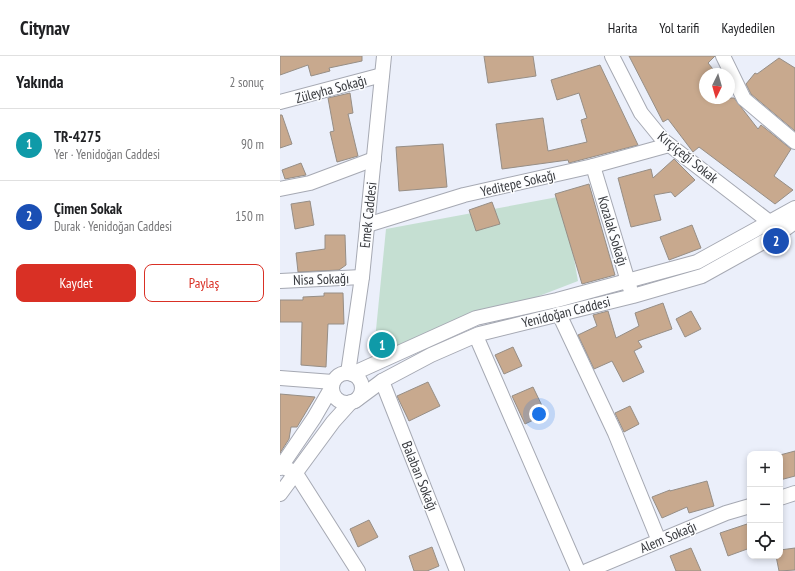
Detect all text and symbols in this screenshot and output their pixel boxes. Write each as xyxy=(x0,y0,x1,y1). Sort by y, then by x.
text: Citynav xyxy=(20,16,70,40)
text: Harita xyxy=(608,19,637,37)
text: Yol tarifi xyxy=(659,19,699,37)
text: Kaydedilen xyxy=(721,19,775,37)
north arrow xyxy=(699,68,735,104)
text: Yakında xyxy=(16,71,63,93)
street label: Züleyha Sokağı xyxy=(293,71,369,107)
text: 2 sonuç xyxy=(229,74,264,91)
text: TR-4275 xyxy=(54,127,101,146)
street label: Kırçiçeği Sokak xyxy=(654,127,722,187)
text: 1 xyxy=(26,136,32,153)
text: 90 m xyxy=(241,136,264,153)
text: Yer · Yenidoğan Caddesi xyxy=(54,146,160,163)
street label: Yeditepe Sokağı xyxy=(479,166,557,200)
street label: Emek Caddesi xyxy=(356,181,380,249)
street label: Kozalak Sokağı xyxy=(594,194,632,268)
text: Çimen Sokak xyxy=(54,199,122,218)
text: 2 xyxy=(26,208,32,225)
text: 150 m xyxy=(235,208,264,225)
text: Durak · Yenidoğan Caddesi xyxy=(54,218,172,235)
pin: 2 xyxy=(763,226,789,256)
button: Kaydet xyxy=(16,264,136,302)
button: Paylaş xyxy=(144,264,264,302)
street label: Nisa Sokağı xyxy=(293,269,349,289)
street label: Yenidoğan Caddesi xyxy=(520,292,612,332)
pin: 1 xyxy=(369,330,395,360)
your location xyxy=(529,404,549,424)
street label: Balaban Sokağı xyxy=(398,438,442,514)
map controls xyxy=(747,451,783,559)
button: + xyxy=(747,451,783,487)
button: − xyxy=(747,487,783,523)
street label: Alem Sokağı xyxy=(637,517,699,557)
button: locate xyxy=(747,523,783,559)

